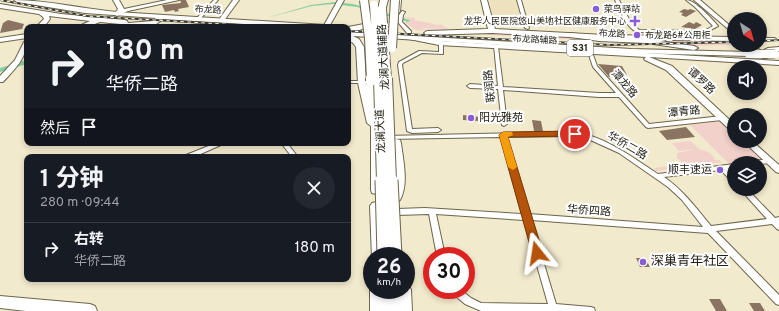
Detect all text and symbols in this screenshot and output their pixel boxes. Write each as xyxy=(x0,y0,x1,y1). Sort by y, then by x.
street label: 布龙路 xyxy=(194,3,222,16)
marker: 菜鸟驿站 xyxy=(591,4,601,14)
place label: 菜鸟驿站 xyxy=(604,4,640,15)
north arrow xyxy=(727,12,767,52)
map controls xyxy=(727,12,767,196)
place label: 龙华人民医院悠山美地社区健康服务中心 xyxy=(464,15,626,27)
marker: 龙华人民医院悠山美地社区健康服务中心 xyxy=(629,15,641,27)
street label: 龙澜大道辅路 xyxy=(375,24,393,90)
street label: 布龙路 xyxy=(598,27,626,40)
place label: 布龙路6#公用柜 xyxy=(645,29,711,41)
marker: 布龙路6#公用柜 xyxy=(632,30,642,40)
street label: 布龙路辅路 xyxy=(512,32,558,47)
text: 180 m xyxy=(106,34,184,70)
icon: right xyxy=(40,40,92,92)
road number: S31 xyxy=(567,40,593,56)
button: sound xyxy=(727,60,767,100)
street label: 谭罗路 xyxy=(684,65,718,97)
street label: 潭龙路 xyxy=(608,67,640,101)
street label: 联润路 xyxy=(481,69,499,103)
text: 华侨二路 xyxy=(106,74,178,97)
street label: 潭青路 xyxy=(667,103,701,121)
button: search xyxy=(727,108,767,148)
street label: 龙澜大道 xyxy=(373,109,389,153)
place label: 阳光雅苑 xyxy=(479,111,523,125)
marker: 阳光雅苑 xyxy=(466,113,476,123)
icon: arrive xyxy=(78,116,100,138)
pin xyxy=(558,117,592,151)
text: 然后 xyxy=(40,120,70,139)
icon: arrive xyxy=(564,123,586,145)
street label: 华侨二路 xyxy=(604,129,650,163)
button: layers xyxy=(727,156,767,196)
place label: 顺丰速运 xyxy=(668,163,712,177)
text: 1 分钟 xyxy=(40,165,104,195)
marker: 顺丰速运 xyxy=(715,165,725,175)
button: close xyxy=(293,167,335,209)
text: 280 m · 09:44 xyxy=(40,195,119,211)
street label: 华侨四路 xyxy=(567,202,611,220)
text: 右转 xyxy=(74,231,104,250)
position arrow xyxy=(516,232,558,274)
icon: right xyxy=(40,238,62,260)
text: 180 m xyxy=(295,239,335,258)
speed limit sign: 30 xyxy=(423,247,475,299)
text: 华侨二路 xyxy=(74,254,126,270)
place label: 深巢青年社区 xyxy=(651,254,729,270)
text: 26 xyxy=(377,255,401,281)
marker: 深巢青年社区 xyxy=(638,257,648,267)
text: km/h xyxy=(377,276,401,289)

